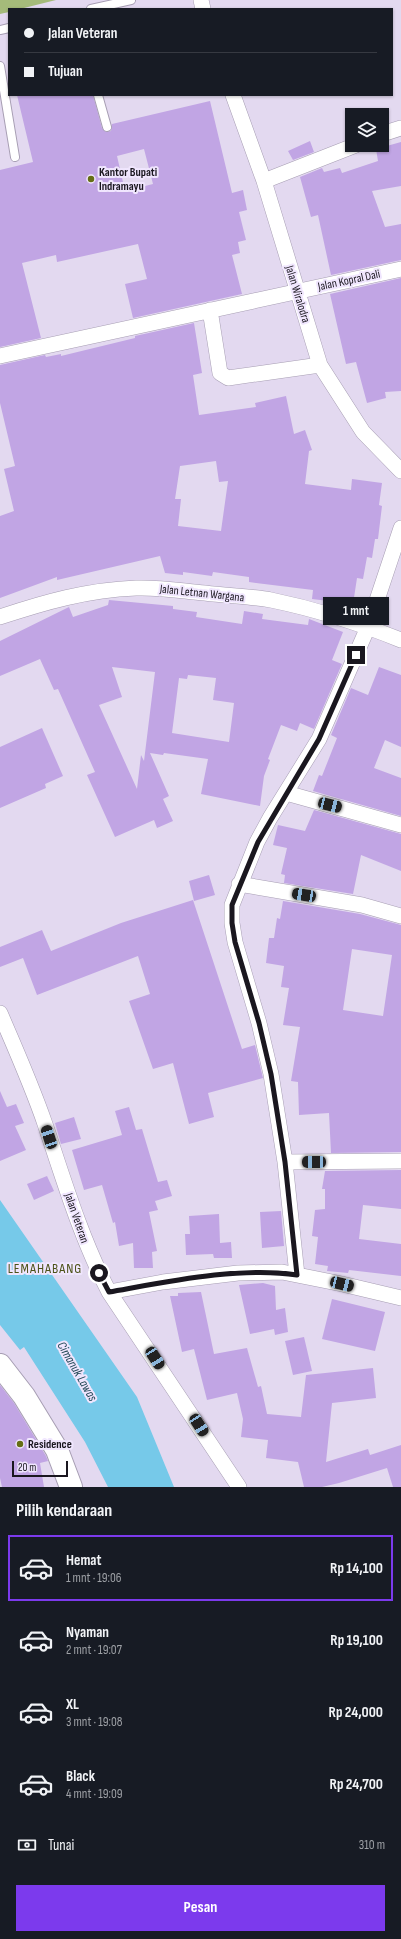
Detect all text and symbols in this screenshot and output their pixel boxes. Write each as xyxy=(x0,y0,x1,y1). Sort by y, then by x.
text: Jalan Veteran xyxy=(48,24,117,43)
text: Tujuan xyxy=(48,62,83,81)
map controls xyxy=(345,108,389,152)
button: layers xyxy=(345,108,389,152)
place label: Kantor Bupati Indramayu xyxy=(99,165,157,194)
marker: Kantor Bupati Indramayu xyxy=(86,174,96,184)
street label: Jalan Wiralodra xyxy=(281,263,313,325)
street label: Jalan Kopral Dali xyxy=(316,267,382,295)
street label: Jalan Letnan Wargana xyxy=(158,582,245,605)
callout: 1 mnt xyxy=(323,597,389,625)
text: 1 mnt xyxy=(343,603,369,619)
route end xyxy=(347,646,365,664)
car xyxy=(317,796,343,814)
car xyxy=(291,887,317,903)
car xyxy=(40,1124,58,1150)
car xyxy=(302,1156,326,1168)
street label: Jalan Veteran xyxy=(61,1190,92,1245)
district label: LEMAHABANG xyxy=(8,1260,82,1277)
route start xyxy=(90,1264,108,1282)
car xyxy=(329,1275,355,1293)
water label: Cimanuk Lawas xyxy=(54,1339,101,1405)
car xyxy=(143,1345,167,1371)
car xyxy=(187,1412,211,1438)
place label: Residence xyxy=(28,1437,72,1452)
marker: Residence xyxy=(15,1439,25,1449)
scale bar xyxy=(12,1459,68,1478)
text: 20 m xyxy=(18,1461,36,1474)
text: Pilih kendaraan xyxy=(16,1500,112,1521)
icon: car xyxy=(18,1550,54,1586)
text: Hemat xyxy=(66,1551,101,1570)
text: Rp 14,100 xyxy=(330,1559,383,1578)
text: 1 mnt · 19:06 xyxy=(66,1570,122,1586)
icon: car xyxy=(18,1622,54,1658)
text: Nyaman xyxy=(66,1623,109,1642)
text: Rp 19,100 xyxy=(330,1631,383,1650)
text: 2 mnt · 19:07 xyxy=(66,1642,122,1658)
icon: car xyxy=(18,1694,54,1730)
text: XL xyxy=(66,1695,79,1714)
text: Rp 24,000 xyxy=(329,1703,383,1722)
text: 3 mnt · 19:08 xyxy=(66,1714,122,1730)
icon: car xyxy=(18,1766,54,1802)
text: Black xyxy=(66,1767,95,1786)
text: Rp 24,700 xyxy=(330,1775,383,1794)
text: 4 mnt · 19:09 xyxy=(66,1786,123,1802)
icon: cash xyxy=(16,1834,38,1856)
text: Tunai xyxy=(48,1836,74,1855)
text: 310 m xyxy=(359,1837,385,1853)
button: Pesan xyxy=(16,1885,385,1931)

